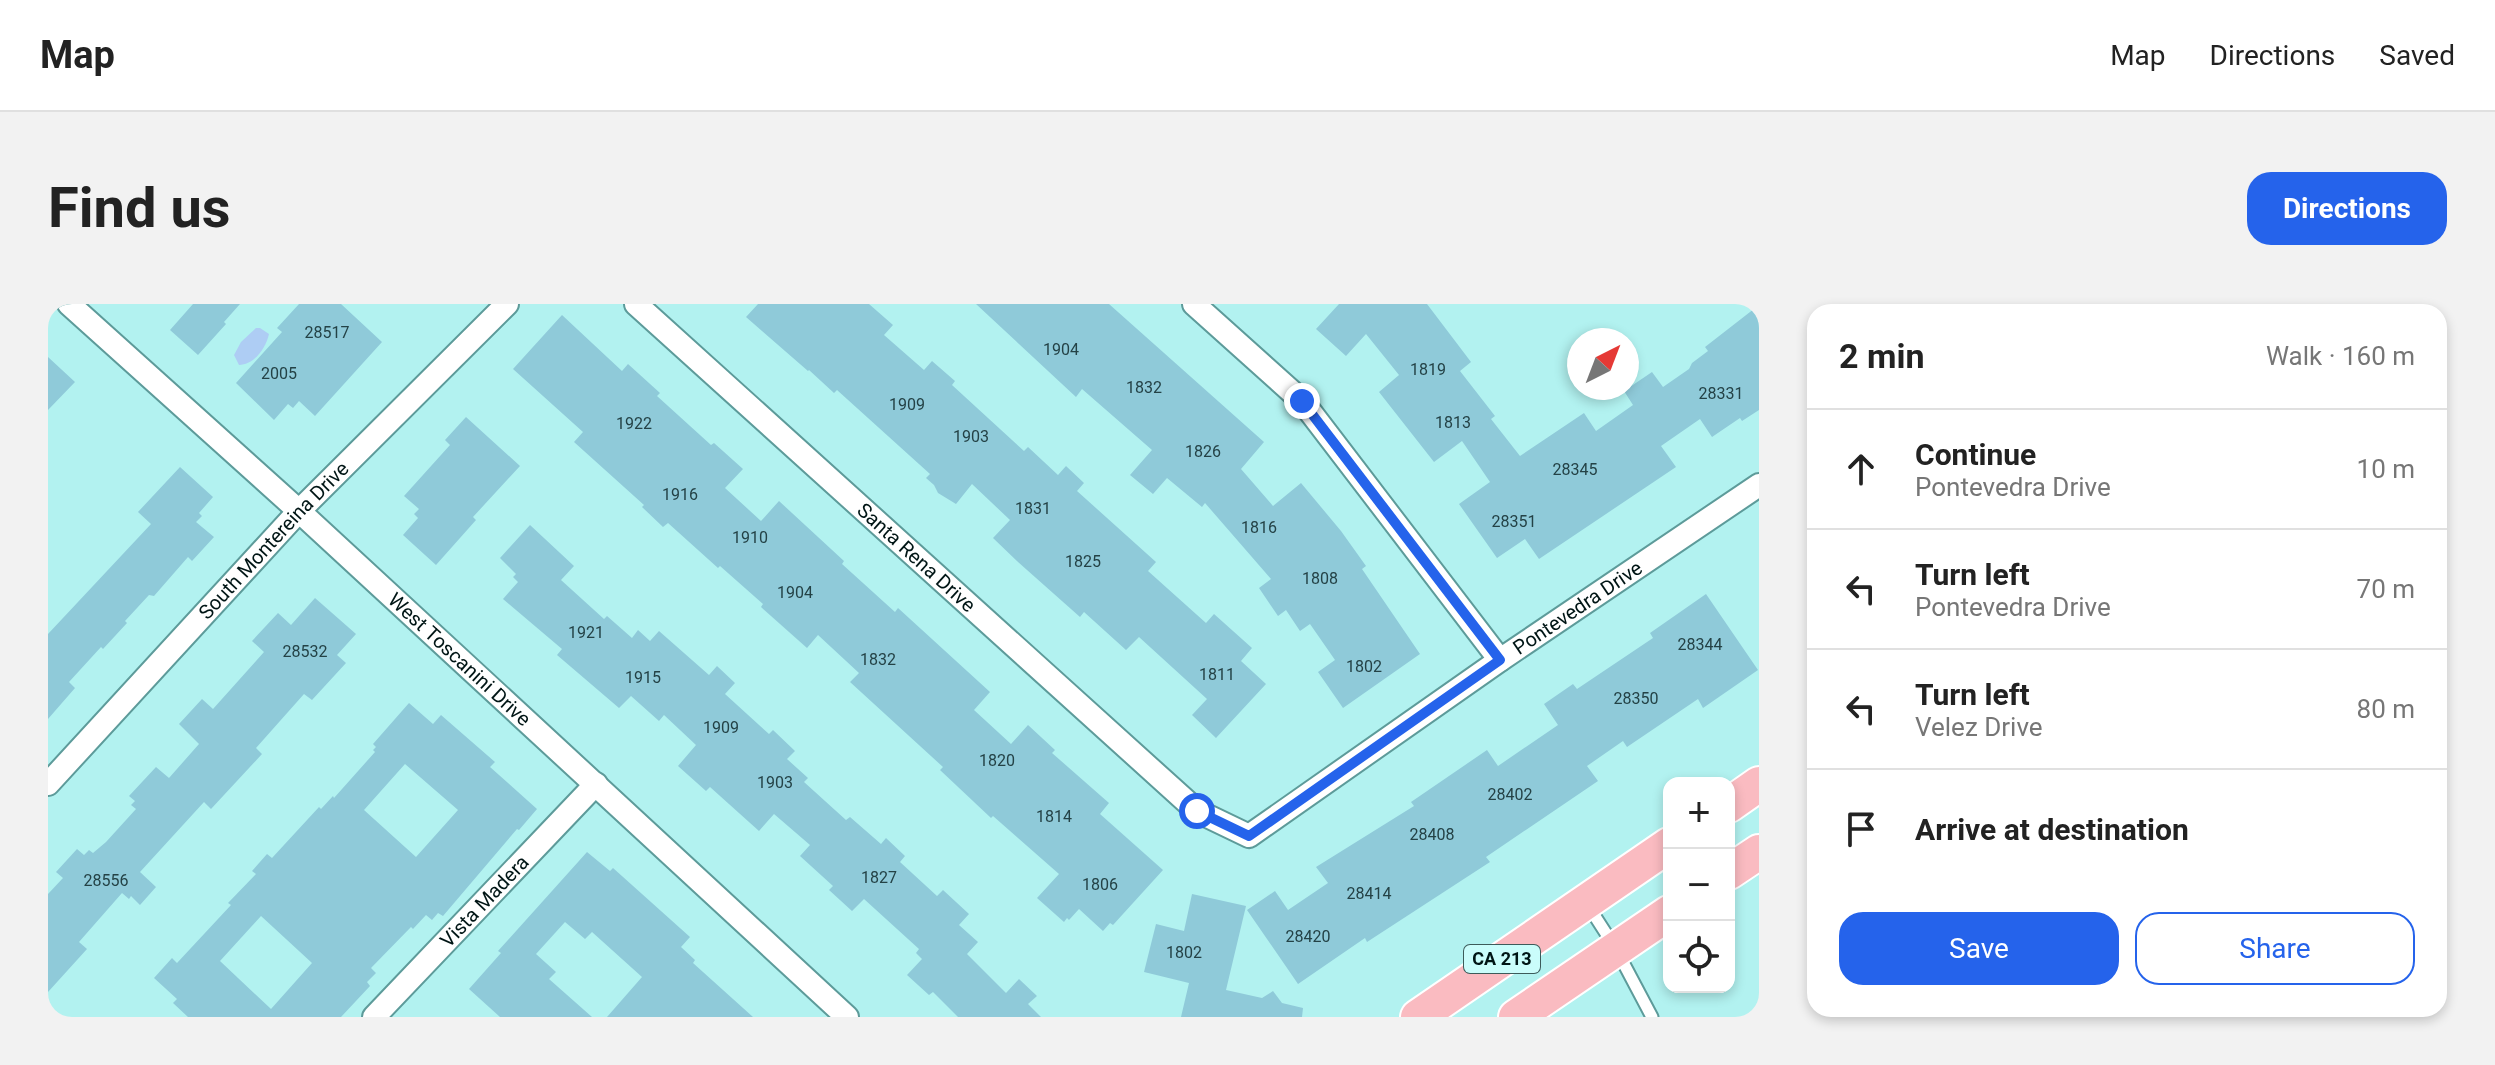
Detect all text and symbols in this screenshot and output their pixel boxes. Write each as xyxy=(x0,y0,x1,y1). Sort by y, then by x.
text: Map xyxy=(40,33,115,77)
text: Map xyxy=(2110,39,2166,72)
text: Directions xyxy=(2210,39,2335,72)
text: Saved xyxy=(2379,39,2455,72)
button: Directions xyxy=(2247,172,2447,245)
text: Find us xyxy=(48,175,231,241)
house number: 28517 xyxy=(305,323,349,342)
north arrow xyxy=(1567,328,1639,400)
text: 2 min xyxy=(1839,336,1924,376)
house number: 1904 xyxy=(1043,340,1079,359)
text: Walk · 160 m xyxy=(2266,341,2415,371)
house number: 1819 xyxy=(1410,360,1446,379)
house number: 2005 xyxy=(261,364,297,383)
house number: 1832 xyxy=(1126,378,1162,397)
route end xyxy=(1284,383,1320,419)
house number: 28331 xyxy=(1699,384,1743,403)
house number: 1909 xyxy=(889,395,925,414)
house number: 1813 xyxy=(1435,413,1471,432)
house number: 1922 xyxy=(616,414,652,433)
house number: 1903 xyxy=(953,427,989,446)
text: Continue xyxy=(1915,437,2036,472)
house number: 1826 xyxy=(1185,442,1221,461)
icon: ahead xyxy=(1839,447,1883,491)
text: 10 m xyxy=(2357,454,2415,484)
street label: South Montereina Drive xyxy=(194,457,354,624)
house number: 28345 xyxy=(1553,460,1597,479)
text: Pontevedra Drive xyxy=(1915,472,2111,502)
house number: 1916 xyxy=(662,485,698,504)
street label: Santa Rena Drive xyxy=(852,498,981,617)
house number: 1831 xyxy=(1015,499,1051,518)
house number: 28351 xyxy=(1492,512,1536,531)
house number: 1816 xyxy=(1241,518,1277,537)
house number: 1910 xyxy=(732,528,768,547)
house number: 1825 xyxy=(1065,552,1101,571)
street label: Pontevedra Drive xyxy=(1508,555,1647,660)
text: Turn left xyxy=(1915,557,2030,592)
icon: left xyxy=(1839,567,1883,611)
house number: 1808 xyxy=(1302,569,1338,588)
text: 70 m xyxy=(2357,574,2415,604)
house number: 1904 xyxy=(777,583,813,602)
street label: West Toscanini Drive xyxy=(383,588,536,731)
text: Pontevedra Drive xyxy=(1915,592,2111,622)
house number: 1921 xyxy=(568,623,604,642)
house number: 28344 xyxy=(1678,635,1722,654)
house number: 28532 xyxy=(283,642,327,661)
house number: 1832 xyxy=(860,650,896,669)
house number: 1802 xyxy=(1346,657,1382,676)
house number: 1811 xyxy=(1199,665,1235,684)
house number: 1915 xyxy=(625,668,661,687)
text: Turn left xyxy=(1915,677,2030,712)
icon: left xyxy=(1839,687,1883,731)
house number: 28350 xyxy=(1614,689,1658,708)
text: 80 m xyxy=(2357,694,2415,724)
text: Velez Drive xyxy=(1915,712,2043,742)
house number: 1909 xyxy=(703,718,739,737)
house number: 1820 xyxy=(979,751,1015,770)
house number: 1903 xyxy=(757,773,793,792)
map controls xyxy=(1663,777,1735,993)
button: + xyxy=(1663,777,1735,849)
house number: 28402 xyxy=(1488,785,1532,804)
route start xyxy=(1179,793,1215,829)
house number: 1814 xyxy=(1036,807,1072,826)
icon: arrive xyxy=(1839,807,1883,851)
text: Arrive at destination xyxy=(1915,812,2189,847)
house number: 28408 xyxy=(1410,825,1454,844)
button: − xyxy=(1663,849,1735,921)
street label: Vista Madera xyxy=(435,850,534,952)
house number: 1827 xyxy=(861,868,897,887)
house number: 28556 xyxy=(84,871,128,890)
house number: 1806 xyxy=(1082,875,1118,894)
house number: 28414 xyxy=(1347,884,1391,903)
button: Save xyxy=(1839,912,2119,985)
button: Share xyxy=(2135,912,2415,985)
button: locate xyxy=(1663,921,1735,993)
house number: 28420 xyxy=(1286,927,1330,946)
house number: 1802 xyxy=(1166,943,1202,962)
road number: CA 213 xyxy=(1464,945,1540,973)

